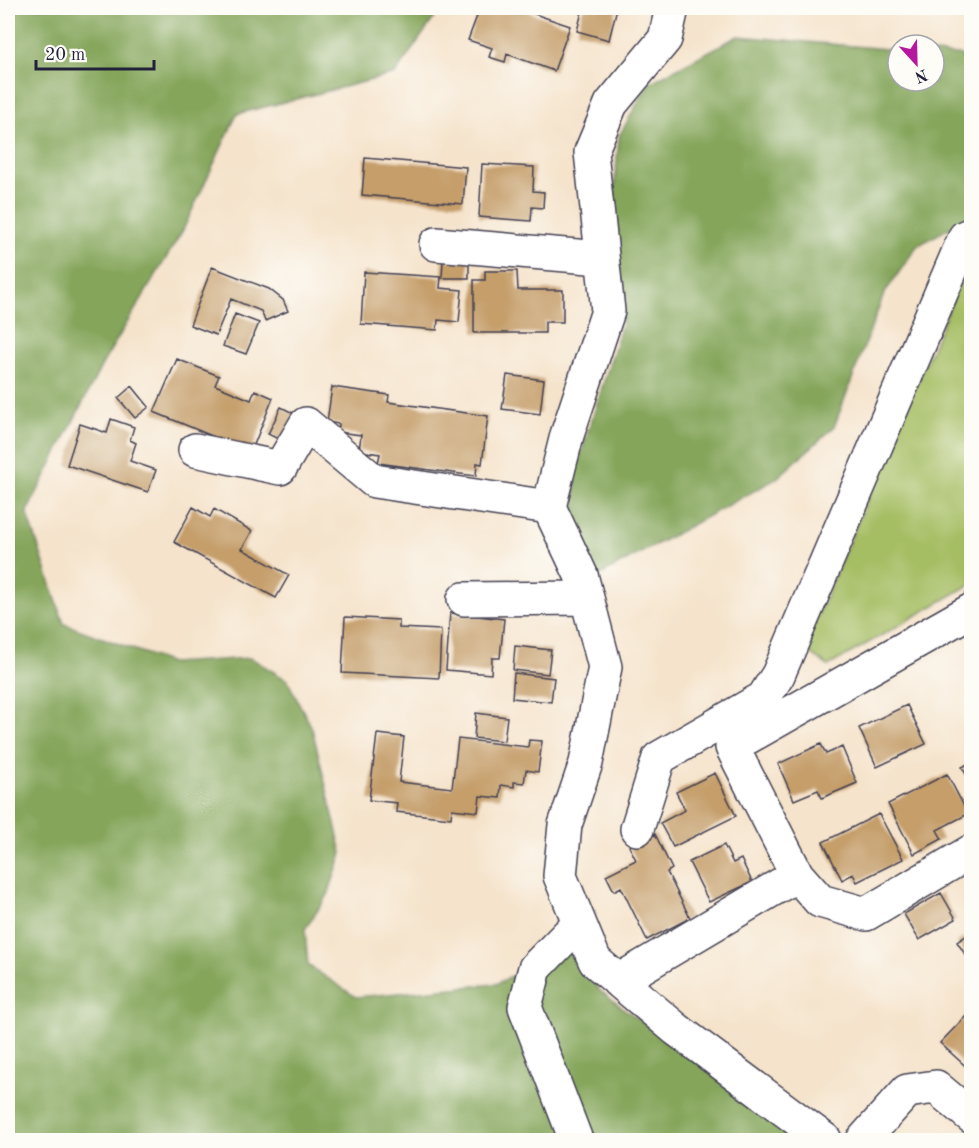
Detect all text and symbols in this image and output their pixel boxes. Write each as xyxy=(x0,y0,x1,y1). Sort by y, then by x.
scale bar xyxy=(36,33,154,71)
north arrow xyxy=(886,33,946,93)
text: 20 m xyxy=(45,46,85,64)
text: N xyxy=(911,65,930,85)

